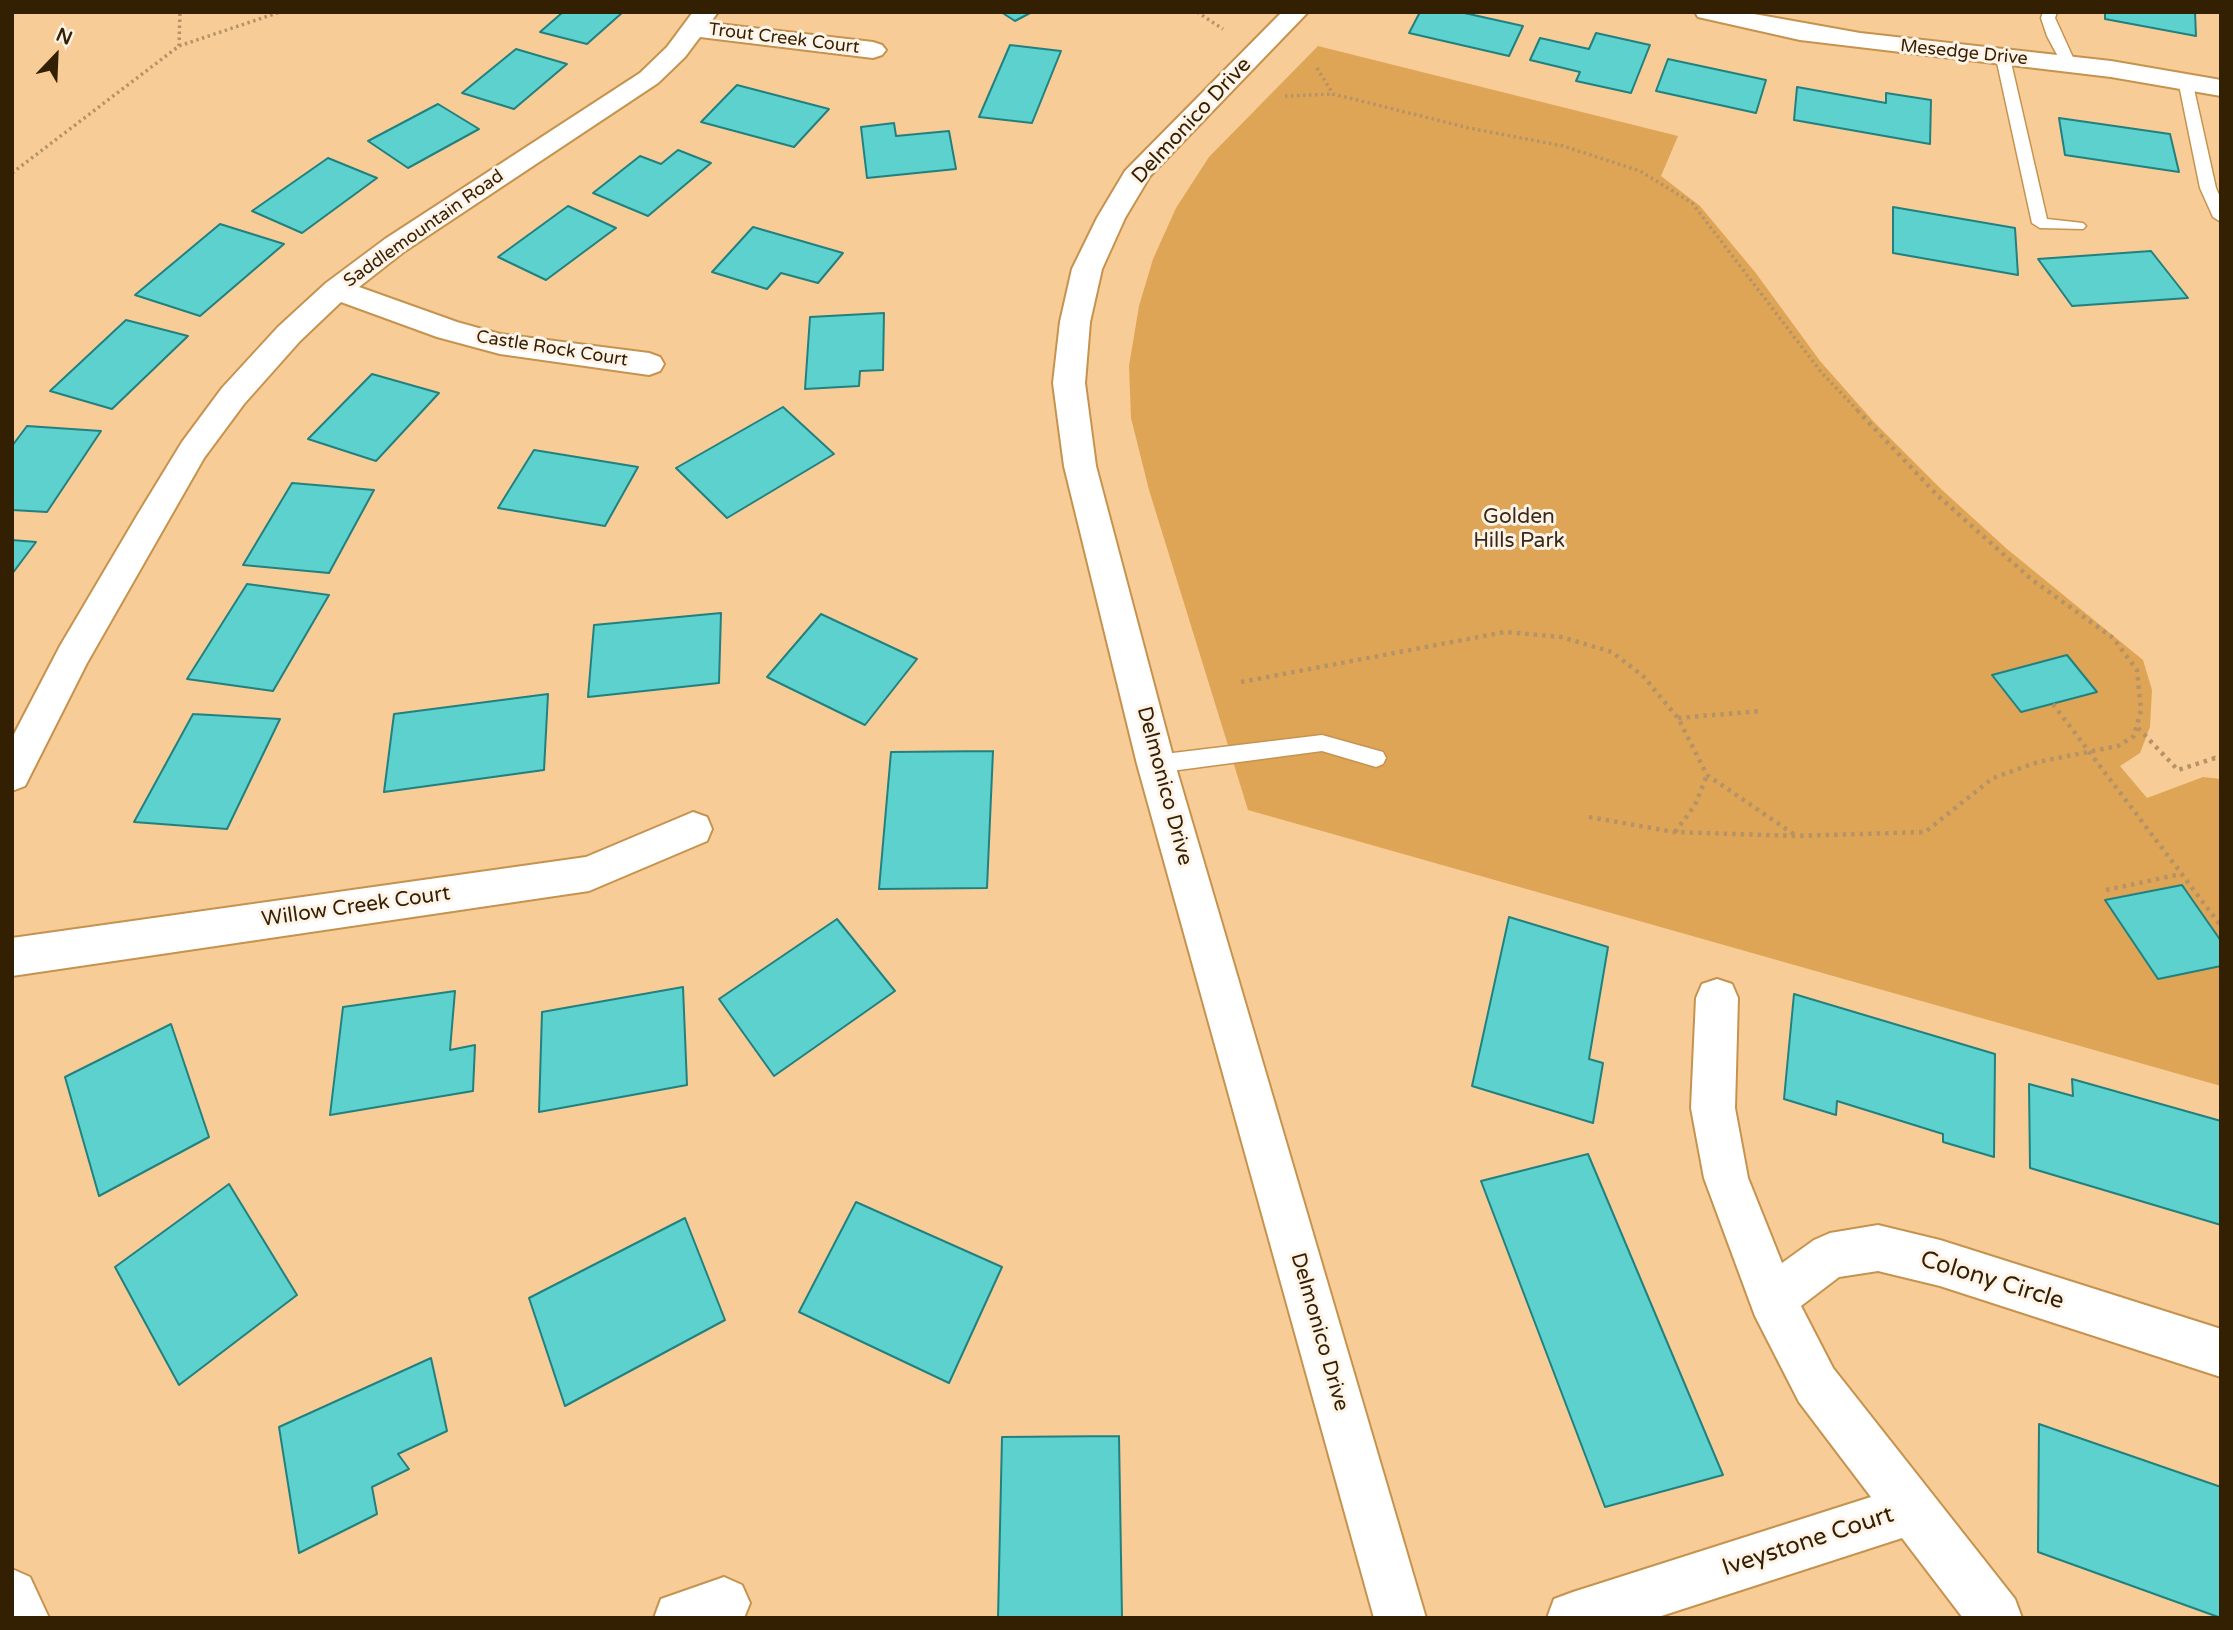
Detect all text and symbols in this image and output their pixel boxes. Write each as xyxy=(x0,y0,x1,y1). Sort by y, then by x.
street label: Trout Creek Court xyxy=(707,19,861,59)
north arrow xyxy=(21,21,91,91)
text: N xyxy=(53,24,76,50)
street label: Mesedge Drive xyxy=(1899,36,2029,70)
street label: Delmonico Drive xyxy=(1127,53,1257,189)
street label: Saddlemountain Road xyxy=(340,166,508,292)
street label: Castle Rock Court xyxy=(475,326,629,372)
park label: Golden Hills Park xyxy=(1473,504,1565,554)
street label: Delmonico Drive xyxy=(1131,704,1197,868)
street label: Willow Creek Court xyxy=(260,881,452,933)
street label: Colony Circle xyxy=(1917,1245,2067,1317)
street label: Delmonico Drive xyxy=(1284,1250,1354,1414)
street label: Iveystone Court xyxy=(1719,1501,1897,1583)

